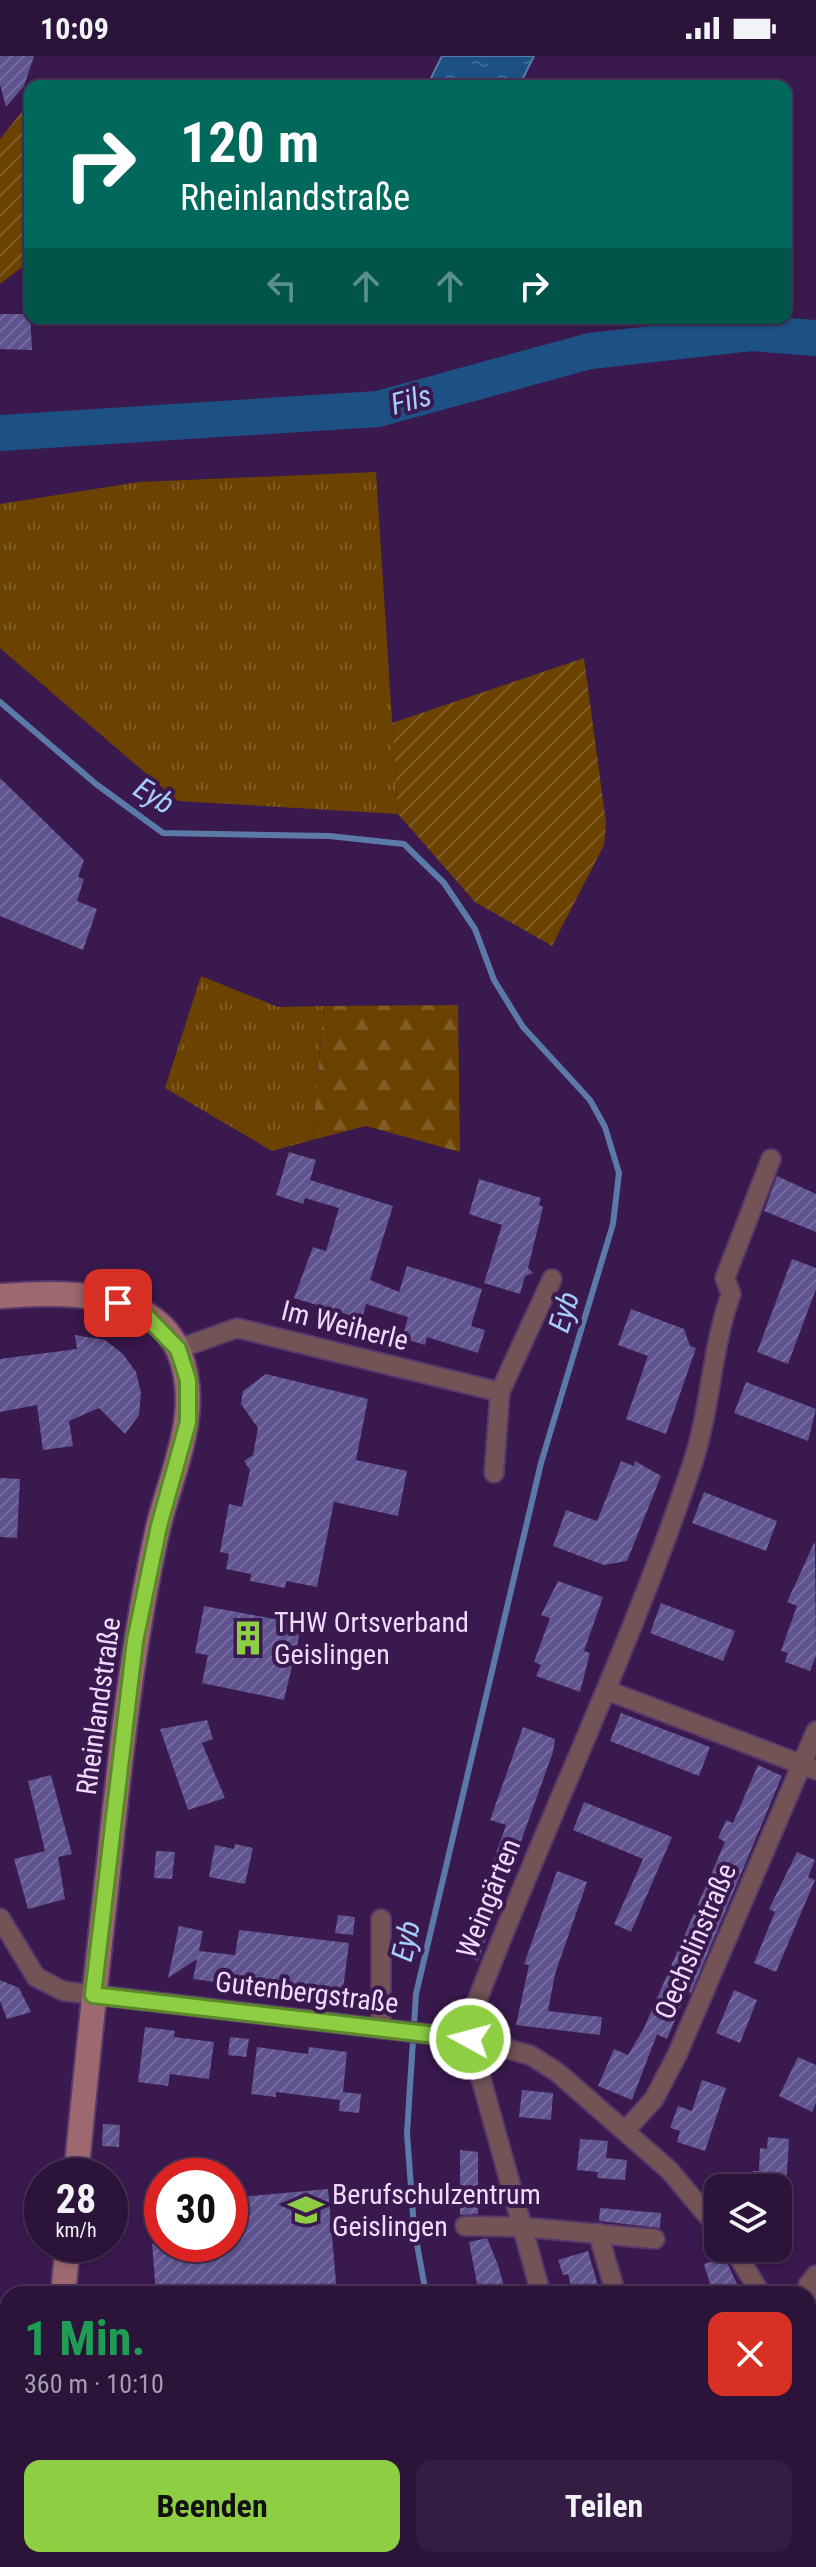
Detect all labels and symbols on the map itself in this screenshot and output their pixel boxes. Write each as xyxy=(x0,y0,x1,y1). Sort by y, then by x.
water label: Fils xyxy=(387,377,435,422)
water label: Eyb xyxy=(128,770,181,821)
pin xyxy=(84,1269,152,1337)
water label: Eyb xyxy=(541,1287,586,1336)
street label: Im Weiherle xyxy=(278,1294,412,1357)
place label: THW Ortsverband Geislingen xyxy=(274,1606,469,1671)
street label: Rheinlandstraße xyxy=(70,1615,127,1797)
building icon: THW Ortsverband Geislingen xyxy=(229,1619,267,1657)
street label: Weingärten xyxy=(450,1834,527,1963)
street label: Oechslinstraße xyxy=(648,1858,743,2024)
water label: Eyb xyxy=(384,1917,427,1965)
street label: Gutenbergstraße xyxy=(213,1965,400,2020)
position arrow xyxy=(428,1997,512,2081)
speed limit sign: 30 xyxy=(144,2158,248,2262)
place label: Berufschulzentrum Geislingen xyxy=(332,2178,541,2243)
school or university icon: Berufschulzentrum Geislingen xyxy=(287,2191,325,2229)

